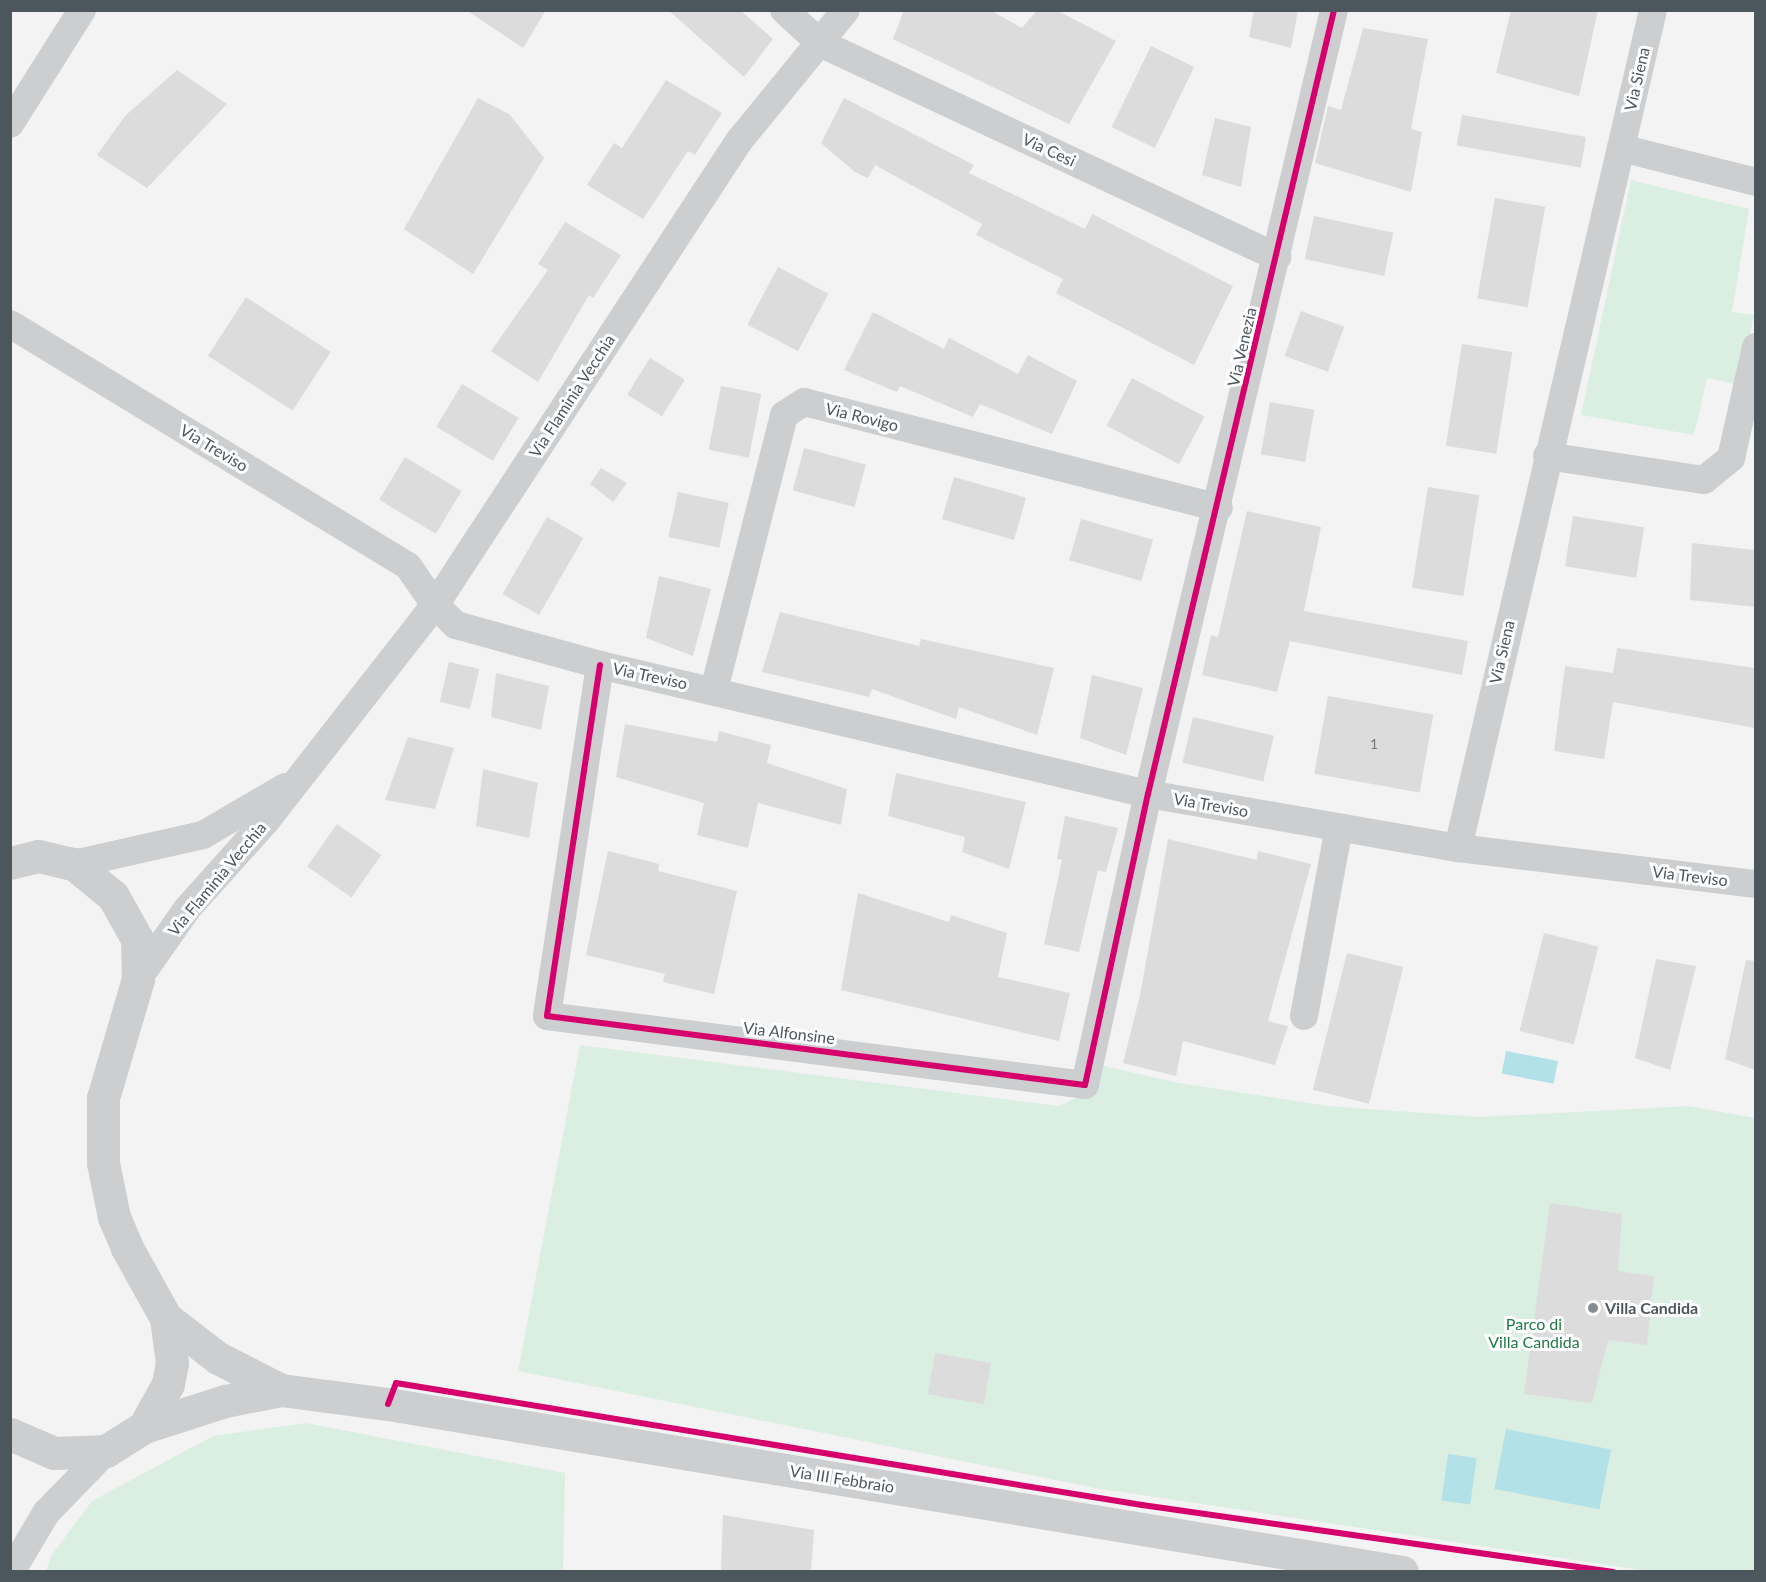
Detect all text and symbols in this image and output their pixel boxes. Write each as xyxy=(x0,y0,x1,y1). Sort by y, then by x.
street label: Via Siena xyxy=(1620,45,1654,113)
street label: Via Cesi xyxy=(1019,129,1079,171)
street label: Via Venezia xyxy=(1224,305,1260,389)
street label: Via Flaminia Vecchia xyxy=(525,331,619,461)
street label: Via Rovigo xyxy=(824,399,900,435)
street label: Via Treviso xyxy=(176,420,252,476)
street label: Via Siena xyxy=(1485,618,1519,686)
street label: Via Treviso xyxy=(611,659,689,693)
house number: 1 xyxy=(1370,736,1378,752)
street label: Via Treviso xyxy=(1172,789,1250,821)
street label: Via Flaminia Vecchia xyxy=(164,818,270,940)
street label: Via Treviso xyxy=(1651,862,1729,890)
street label: Via Alfonsine xyxy=(742,1018,836,1048)
place label: Villa Candida xyxy=(1605,1298,1698,1318)
marker: Villa Candida xyxy=(1586,1301,1600,1315)
park label: Parco di Villa Candida xyxy=(1488,1314,1580,1352)
street label: Via III Febbraio xyxy=(788,1461,896,1497)

